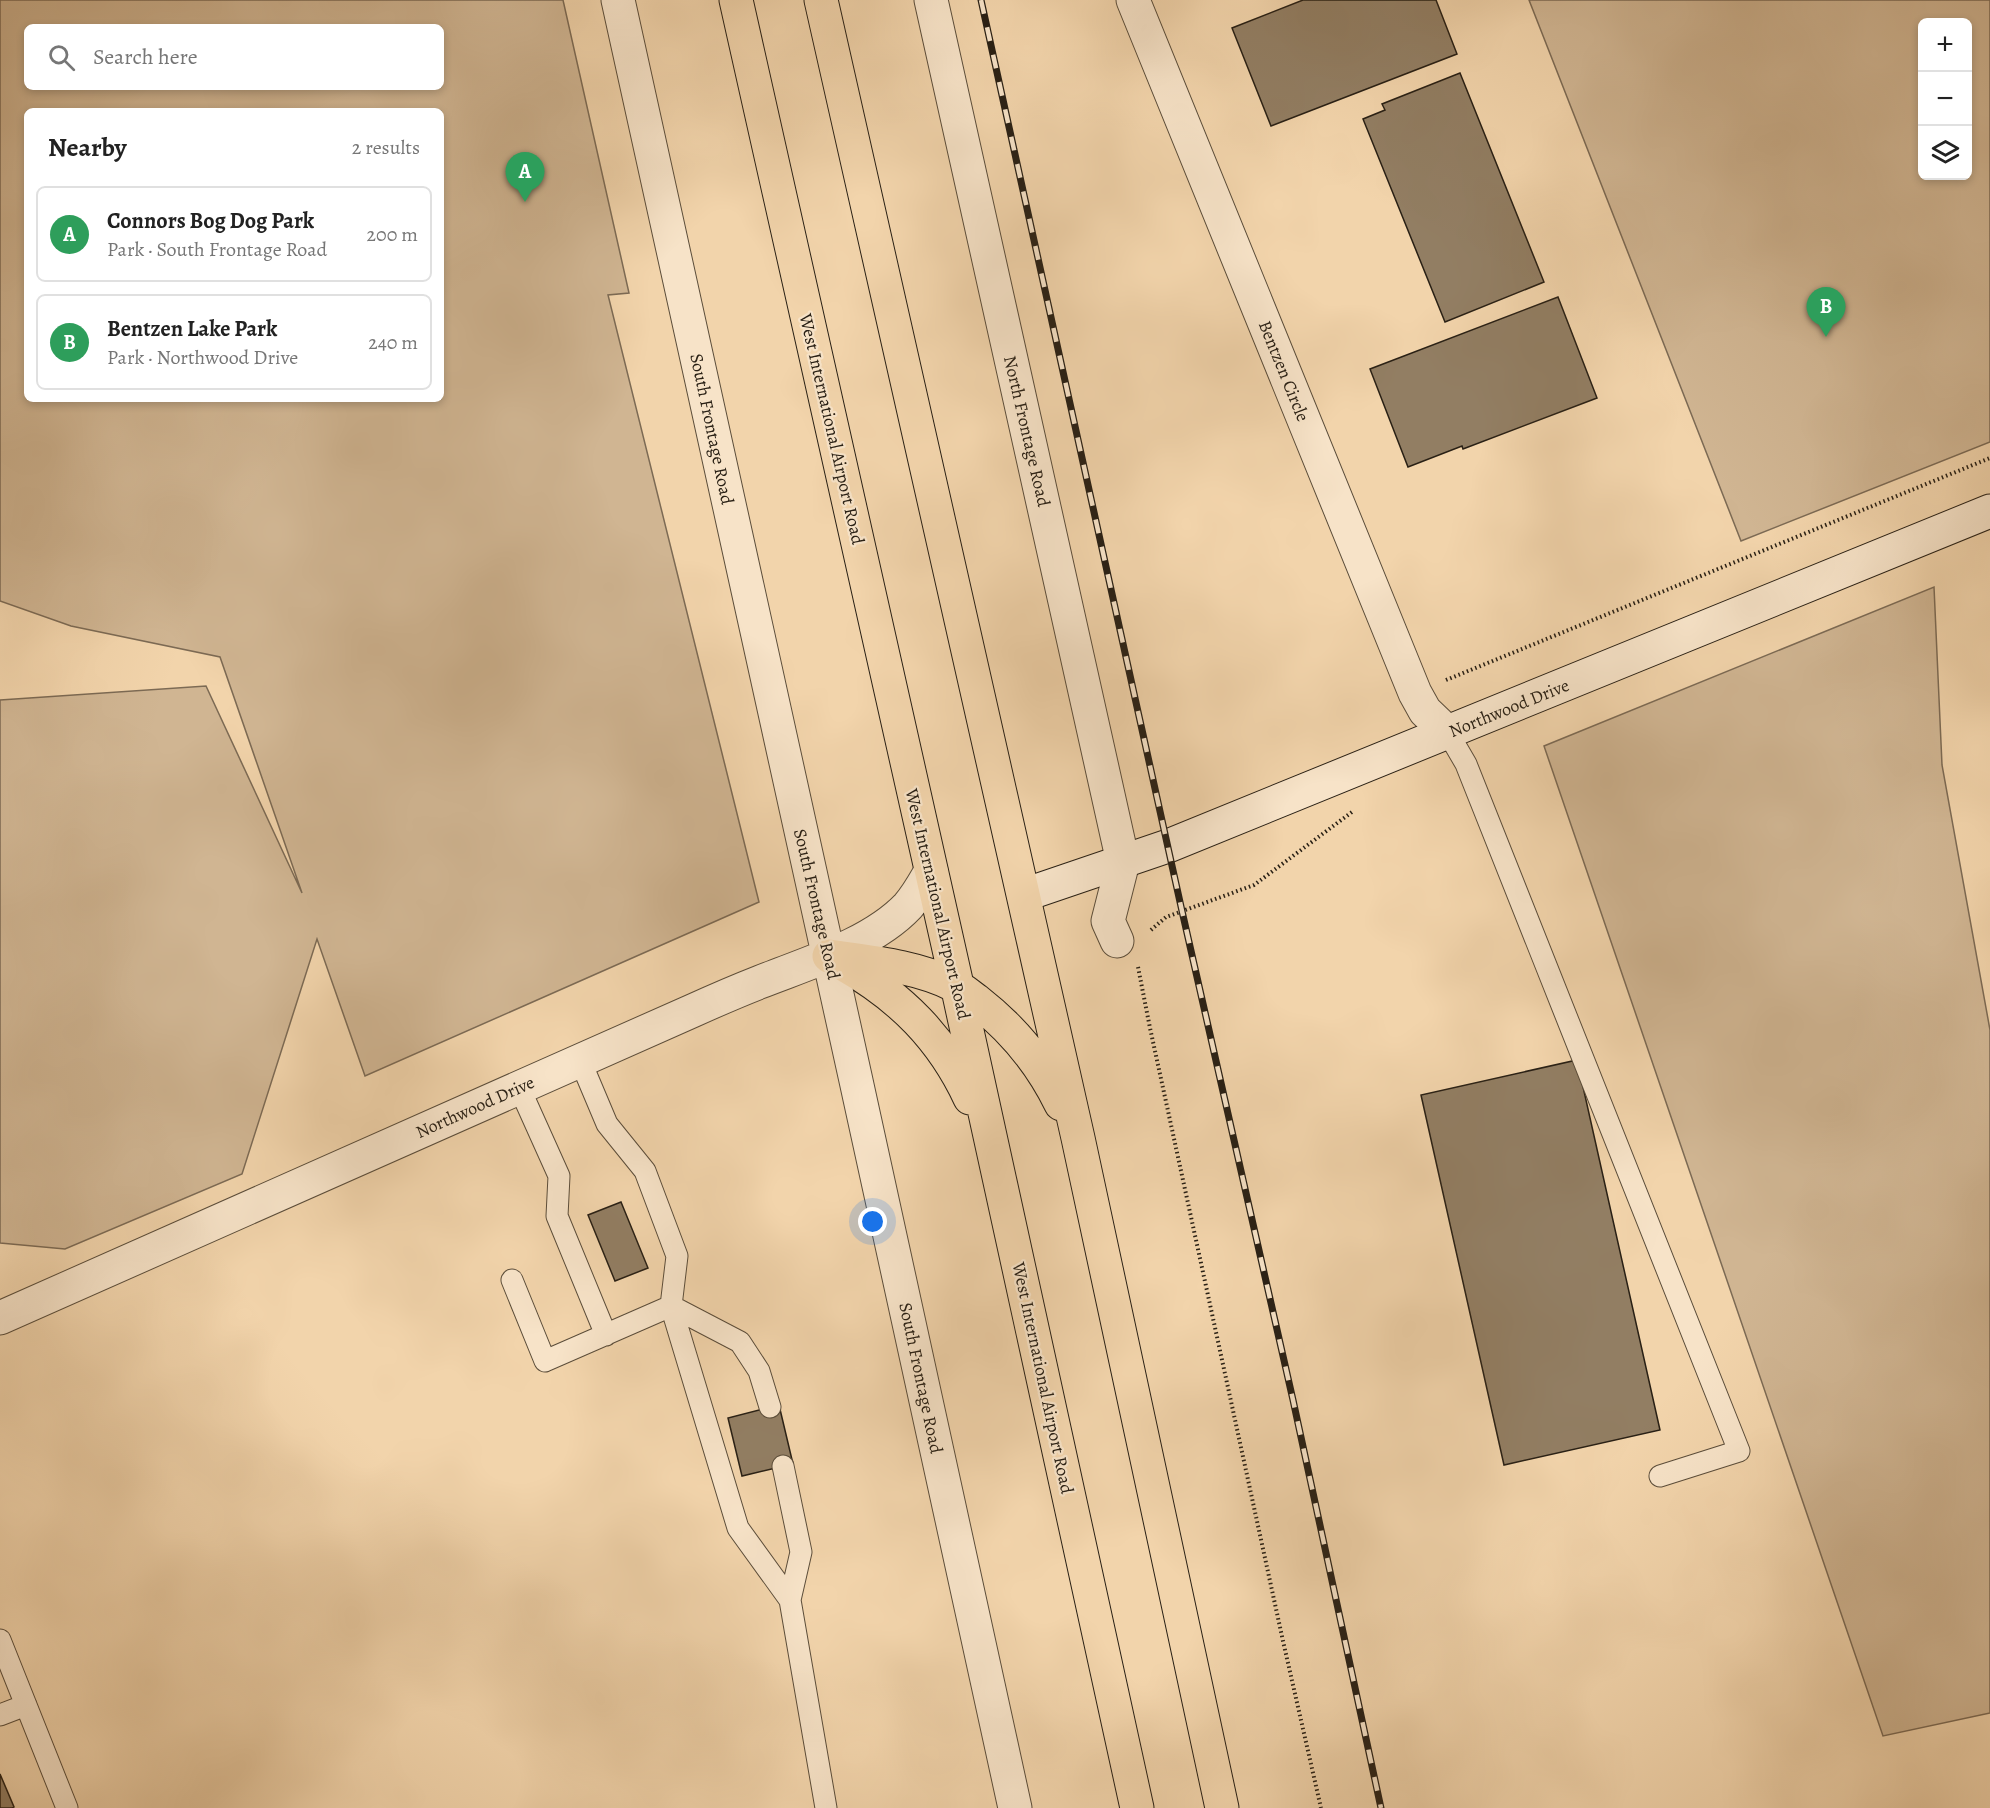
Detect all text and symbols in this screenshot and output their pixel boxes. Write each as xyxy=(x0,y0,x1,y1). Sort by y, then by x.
map controls xyxy=(1918,18,1972,180)
button: + xyxy=(1918,18,1972,72)
search box xyxy=(24,24,444,90)
icon: search xyxy=(45,41,78,74)
text: Search here xyxy=(93,42,198,72)
button: − xyxy=(1918,72,1972,126)
button: layers xyxy=(1918,126,1972,180)
text: Nearby xyxy=(48,130,127,165)
text: 2 results xyxy=(352,134,420,161)
pin: A xyxy=(506,152,544,202)
text: Connors Bog Dog Park xyxy=(107,206,314,236)
text: A xyxy=(63,221,76,248)
text: 200 m xyxy=(367,221,418,248)
text: Park · South Frontage Road xyxy=(107,236,327,263)
pin: B xyxy=(1806,288,1846,337)
street label: West International Airport Road xyxy=(794,310,870,547)
text: Bentzen Lake Park xyxy=(107,314,277,344)
street label: Bentzen Circle xyxy=(1253,317,1315,425)
text: B xyxy=(63,329,76,356)
text: 240 m xyxy=(368,329,418,356)
text: Park · Northwood Drive xyxy=(107,344,298,371)
street label: South Frontage Road xyxy=(684,351,740,507)
street label: North Frontage Road xyxy=(998,353,1056,509)
street label: Northwood Drive xyxy=(1445,673,1573,743)
street label: West International Airport Road xyxy=(900,785,976,1022)
street label: South Frontage Road xyxy=(788,826,846,982)
street label: Northwood Drive xyxy=(412,1070,538,1144)
your location xyxy=(858,1207,887,1236)
street label: West International Airport Road xyxy=(1006,1259,1079,1496)
street label: South Frontage Road xyxy=(893,1300,949,1456)

